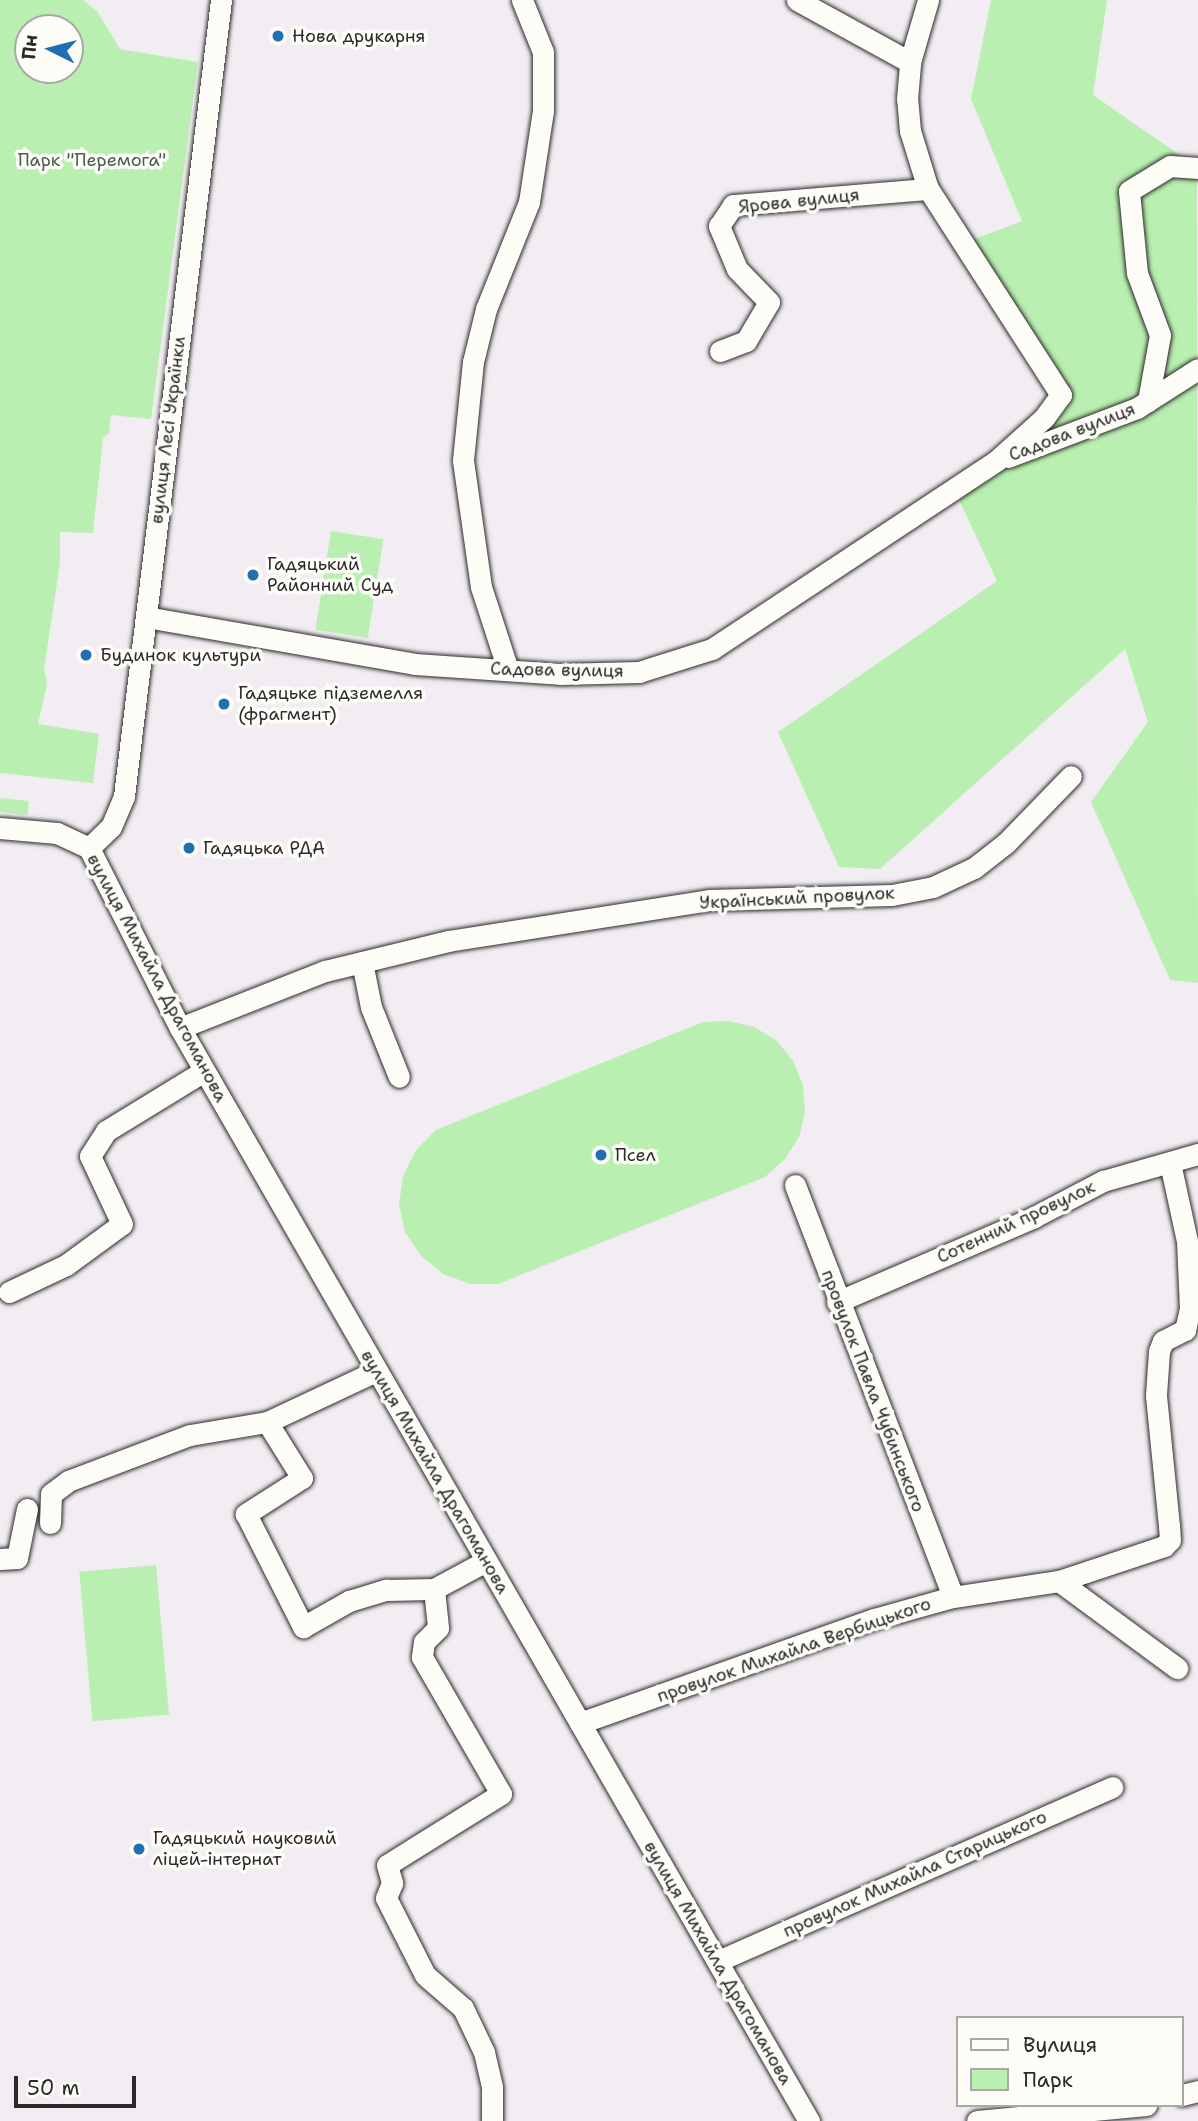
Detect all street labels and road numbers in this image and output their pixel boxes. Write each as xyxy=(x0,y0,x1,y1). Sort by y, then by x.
street label: Ярова вулиця xyxy=(737,184,861,218)
street label: вулиця Лесі Українки xyxy=(146,335,190,525)
street label: Садова вулиця xyxy=(1006,398,1138,466)
street label: Садова вулиця xyxy=(490,658,624,682)
street label: вулиця Михайла Драгоманова xyxy=(82,850,232,1106)
street label: Український провулок xyxy=(699,882,895,914)
street label: Сотенний провулок xyxy=(933,1176,1099,1268)
street label: провулок Павла Чубинського xyxy=(817,1267,929,1515)
street label: вулиця Михайла Драгоманова xyxy=(356,1346,514,1598)
street label: провулок Михайла Вербицького xyxy=(654,1593,934,1707)
street label: провулок Михайла Старицького xyxy=(780,1806,1050,1942)
street label: вулиця Михайла Драгоманова xyxy=(639,1837,797,2089)

